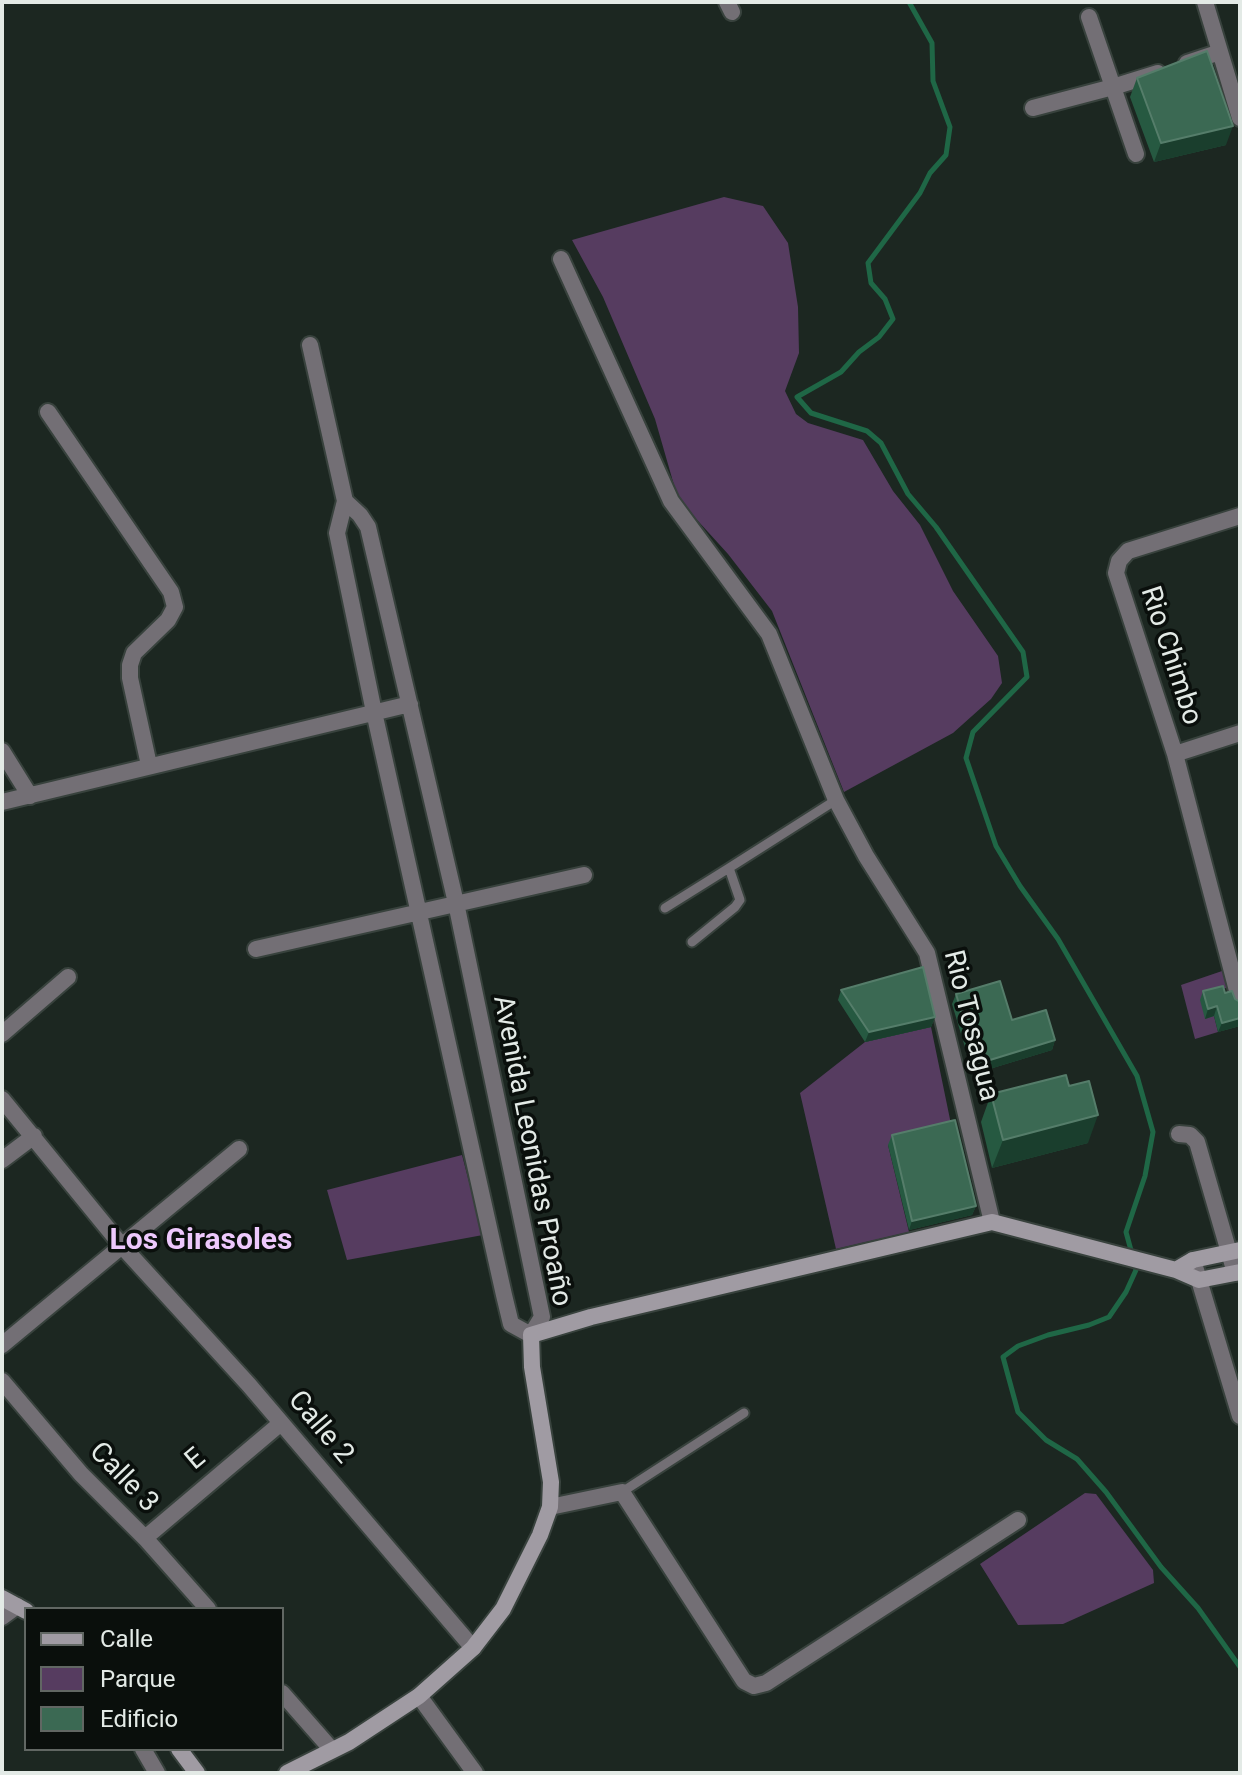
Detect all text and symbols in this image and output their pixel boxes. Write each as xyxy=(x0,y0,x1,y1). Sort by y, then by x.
street label: Rio Chimbo xyxy=(1132,582,1208,730)
street label: Rio Tosagua xyxy=(935,947,1005,1105)
street label: Avenida Leonidas Proaño xyxy=(484,993,578,1309)
district label: Los Girasoles xyxy=(110,1223,292,1259)
street label: Calle 2 xyxy=(280,1385,360,1471)
street label: Calle 3 xyxy=(82,1436,164,1520)
street label: E xyxy=(179,1442,213,1478)
legend xyxy=(24,1607,284,1751)
text: Calle xyxy=(100,1625,153,1653)
text: Parque xyxy=(100,1665,176,1693)
text: Edificio xyxy=(100,1705,178,1733)

